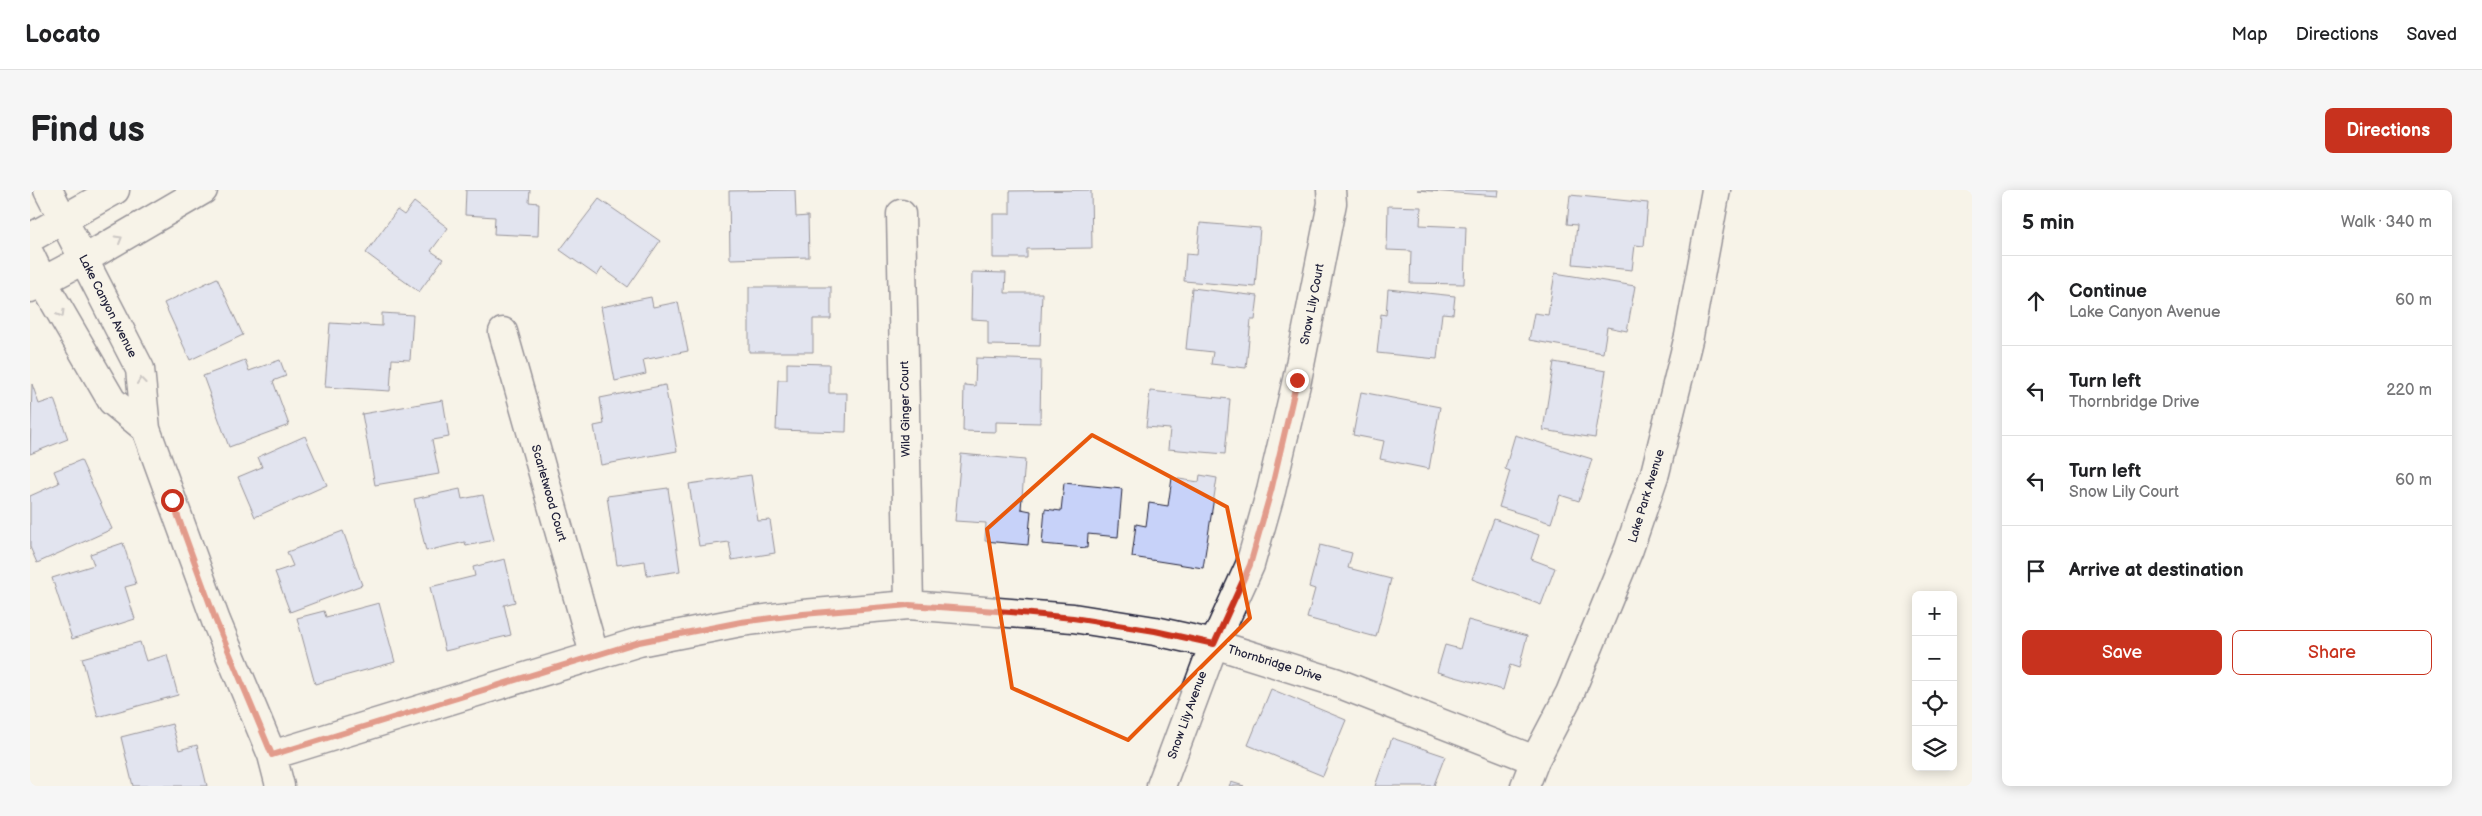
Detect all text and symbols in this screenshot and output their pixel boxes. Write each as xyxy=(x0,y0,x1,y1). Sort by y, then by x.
text: Locato xyxy=(25,20,100,49)
text: Map xyxy=(2232,24,2268,45)
text: Directions xyxy=(2296,24,2378,45)
text: Saved xyxy=(2406,24,2457,45)
button: Directions xyxy=(2325,108,2452,153)
text: Find us xyxy=(30,109,145,152)
text: 5 min xyxy=(2022,210,2075,235)
text: Walk · 340 m xyxy=(2341,213,2432,232)
one-way arrow xyxy=(113,236,122,246)
street label: Lake Canyon Avenue xyxy=(75,252,140,360)
street label: Snow Lily Court xyxy=(1297,262,1328,346)
text: Continue xyxy=(2069,280,2147,303)
icon: ahead xyxy=(2022,287,2050,315)
text: 60 m xyxy=(2395,291,2432,310)
text: Lake Canyon Avenue xyxy=(2069,303,2221,322)
one-way arrow xyxy=(55,308,65,317)
street label: Wild Ginger Court xyxy=(897,360,914,457)
route end xyxy=(1286,369,1309,392)
text: Turn left xyxy=(2069,370,2141,393)
one-way arrow xyxy=(136,376,147,384)
icon: left xyxy=(2022,377,2050,405)
text: 220 m xyxy=(2386,381,2432,400)
text: Thornbridge Drive xyxy=(2069,393,2199,412)
street label: Scarletwood Court xyxy=(528,443,570,544)
street label: Lake Park Avenue xyxy=(1625,448,1668,545)
text: Turn left xyxy=(2069,460,2141,483)
icon: left xyxy=(2022,467,2050,495)
text: 60 m xyxy=(2395,471,2432,490)
text: Snow Lily Court xyxy=(2069,483,2179,502)
route start xyxy=(161,489,184,512)
icon: arrive xyxy=(2022,557,2050,585)
text: Arrive at destination xyxy=(2069,559,2244,582)
map controls xyxy=(1912,591,1957,771)
button: + xyxy=(1912,591,1957,636)
button: Save xyxy=(2022,630,2222,675)
button: Share xyxy=(2232,630,2432,675)
button: − xyxy=(1912,636,1957,681)
street label: Thornbridge Drive xyxy=(1226,642,1324,685)
street label: Snow Lily Avenue xyxy=(1165,669,1210,761)
button: locate xyxy=(1912,681,1957,726)
button: layers xyxy=(1912,726,1957,771)

